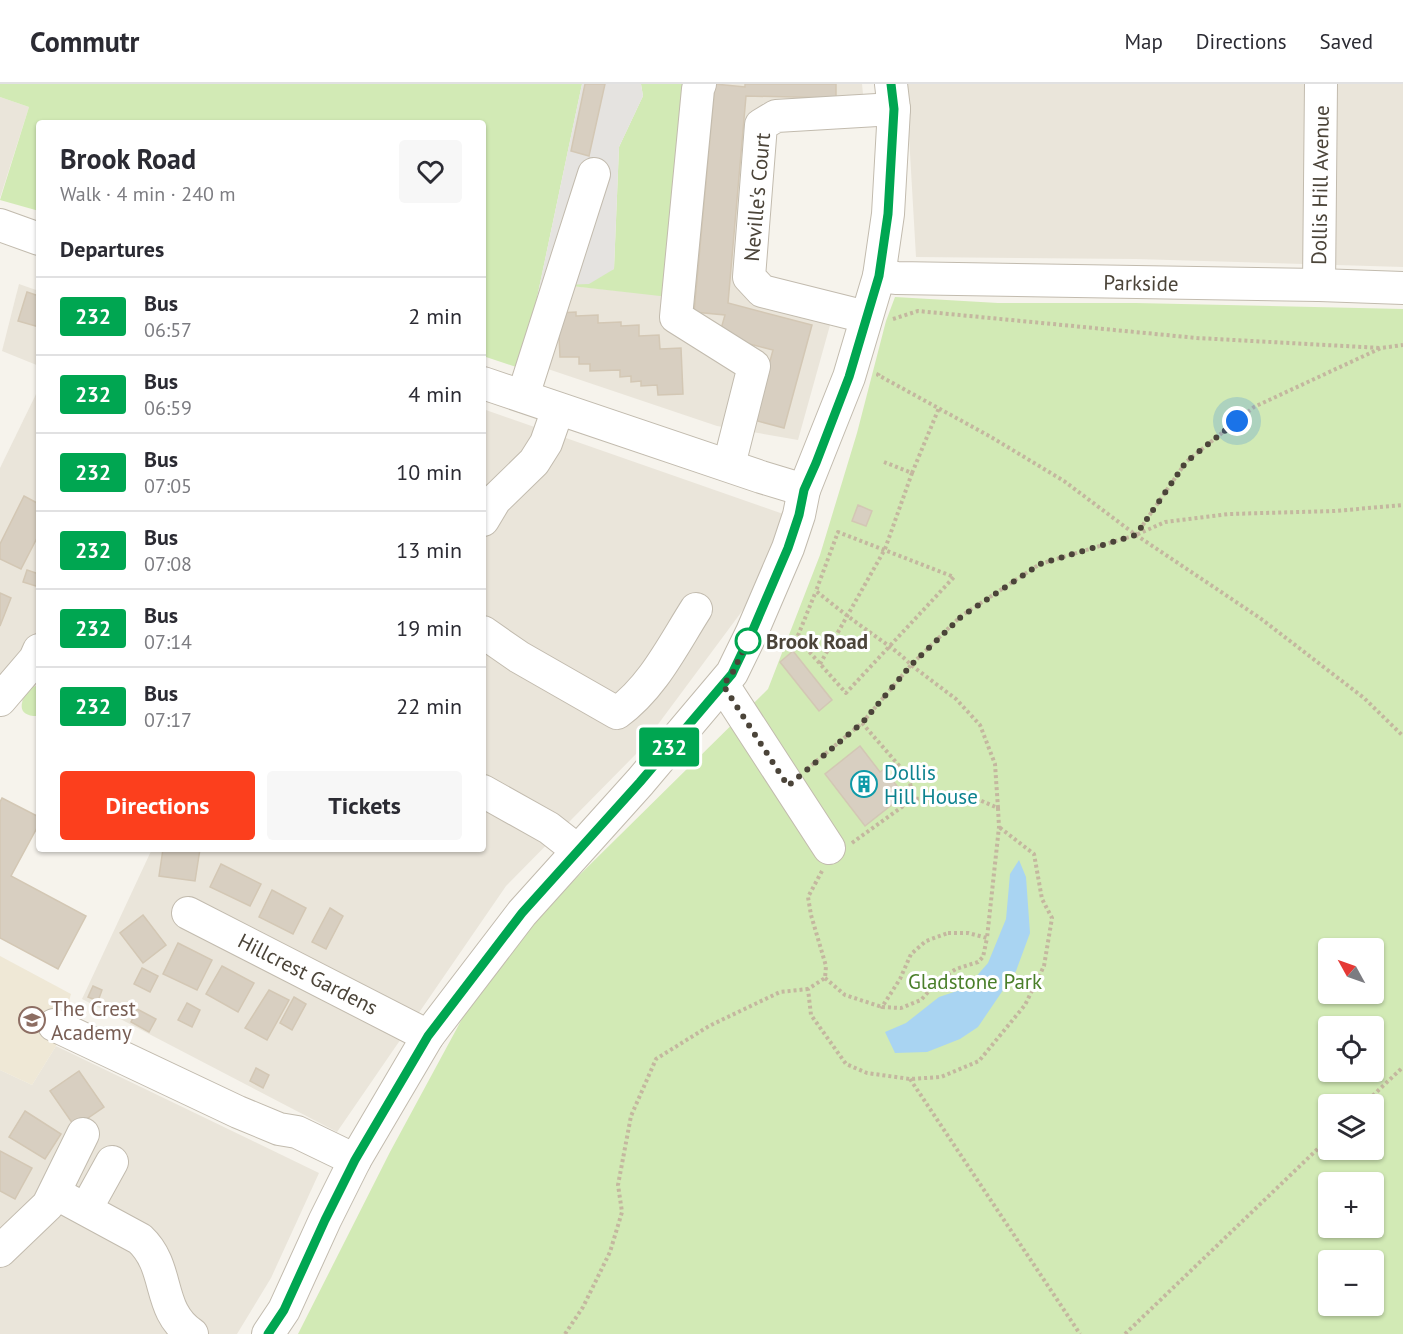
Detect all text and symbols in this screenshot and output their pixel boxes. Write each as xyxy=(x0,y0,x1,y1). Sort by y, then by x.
text: Commutr xyxy=(30,23,139,60)
text: Map xyxy=(1124,28,1163,55)
text: Directions xyxy=(1196,28,1287,55)
text: Saved xyxy=(1320,28,1373,55)
street label: Dollis Hill Avenue xyxy=(1305,105,1335,265)
street label: Neville's Court xyxy=(738,131,776,263)
text: Brook Road xyxy=(60,140,196,177)
button: heart xyxy=(399,140,462,203)
text: Walk · 4 min · 240 m xyxy=(60,181,236,207)
text: Departures xyxy=(60,235,164,263)
street label: Parkside xyxy=(1103,269,1179,297)
text: Bus xyxy=(144,289,178,317)
text: 2 min xyxy=(408,302,462,330)
text: 232 xyxy=(75,303,111,330)
text: 06:57 xyxy=(144,317,192,343)
text: Bus xyxy=(144,367,178,395)
text: 4 min xyxy=(408,380,462,408)
text: 232 xyxy=(75,381,111,408)
text: 06:59 xyxy=(144,395,192,421)
your location xyxy=(1222,406,1252,436)
text: Bus xyxy=(144,445,178,473)
text: 10 min xyxy=(396,458,462,486)
text: 232 xyxy=(75,459,111,486)
text: 07:05 xyxy=(144,473,192,499)
text: Bus xyxy=(144,523,178,551)
text: 13 min xyxy=(396,536,462,564)
text: 232 xyxy=(75,537,111,564)
text: 07:08 xyxy=(144,551,192,577)
text: Bus xyxy=(144,601,178,629)
text: 19 min xyxy=(396,614,462,642)
text: 232 xyxy=(75,615,111,642)
marker: Brook Road xyxy=(735,628,761,654)
place label: Brook Road xyxy=(766,628,868,655)
text: 07:14 xyxy=(144,629,192,655)
text: Bus xyxy=(144,679,178,707)
text: 22 min xyxy=(396,692,462,720)
text: 232 xyxy=(75,693,111,720)
text: 07:17 xyxy=(144,707,192,733)
line badge: 232 xyxy=(634,728,704,766)
text: 232 xyxy=(651,734,687,761)
place label: Dollis Hill House xyxy=(884,759,978,810)
building icon: Dollis Hill House xyxy=(849,769,879,799)
button: Directions xyxy=(60,771,255,840)
button: Tickets xyxy=(267,771,462,840)
street label: Hillcrest Gardens xyxy=(233,927,383,1021)
north arrow xyxy=(1318,938,1384,1004)
map controls xyxy=(1318,938,1384,1316)
park label: Gladstone Park xyxy=(908,968,1042,995)
place label: The Crest Academy xyxy=(51,995,136,1046)
school or university icon: The Crest Academy xyxy=(17,1005,47,1035)
button: locate xyxy=(1318,1016,1384,1082)
button: layers xyxy=(1318,1094,1384,1160)
button: + xyxy=(1318,1172,1384,1238)
button: − xyxy=(1318,1250,1384,1316)

